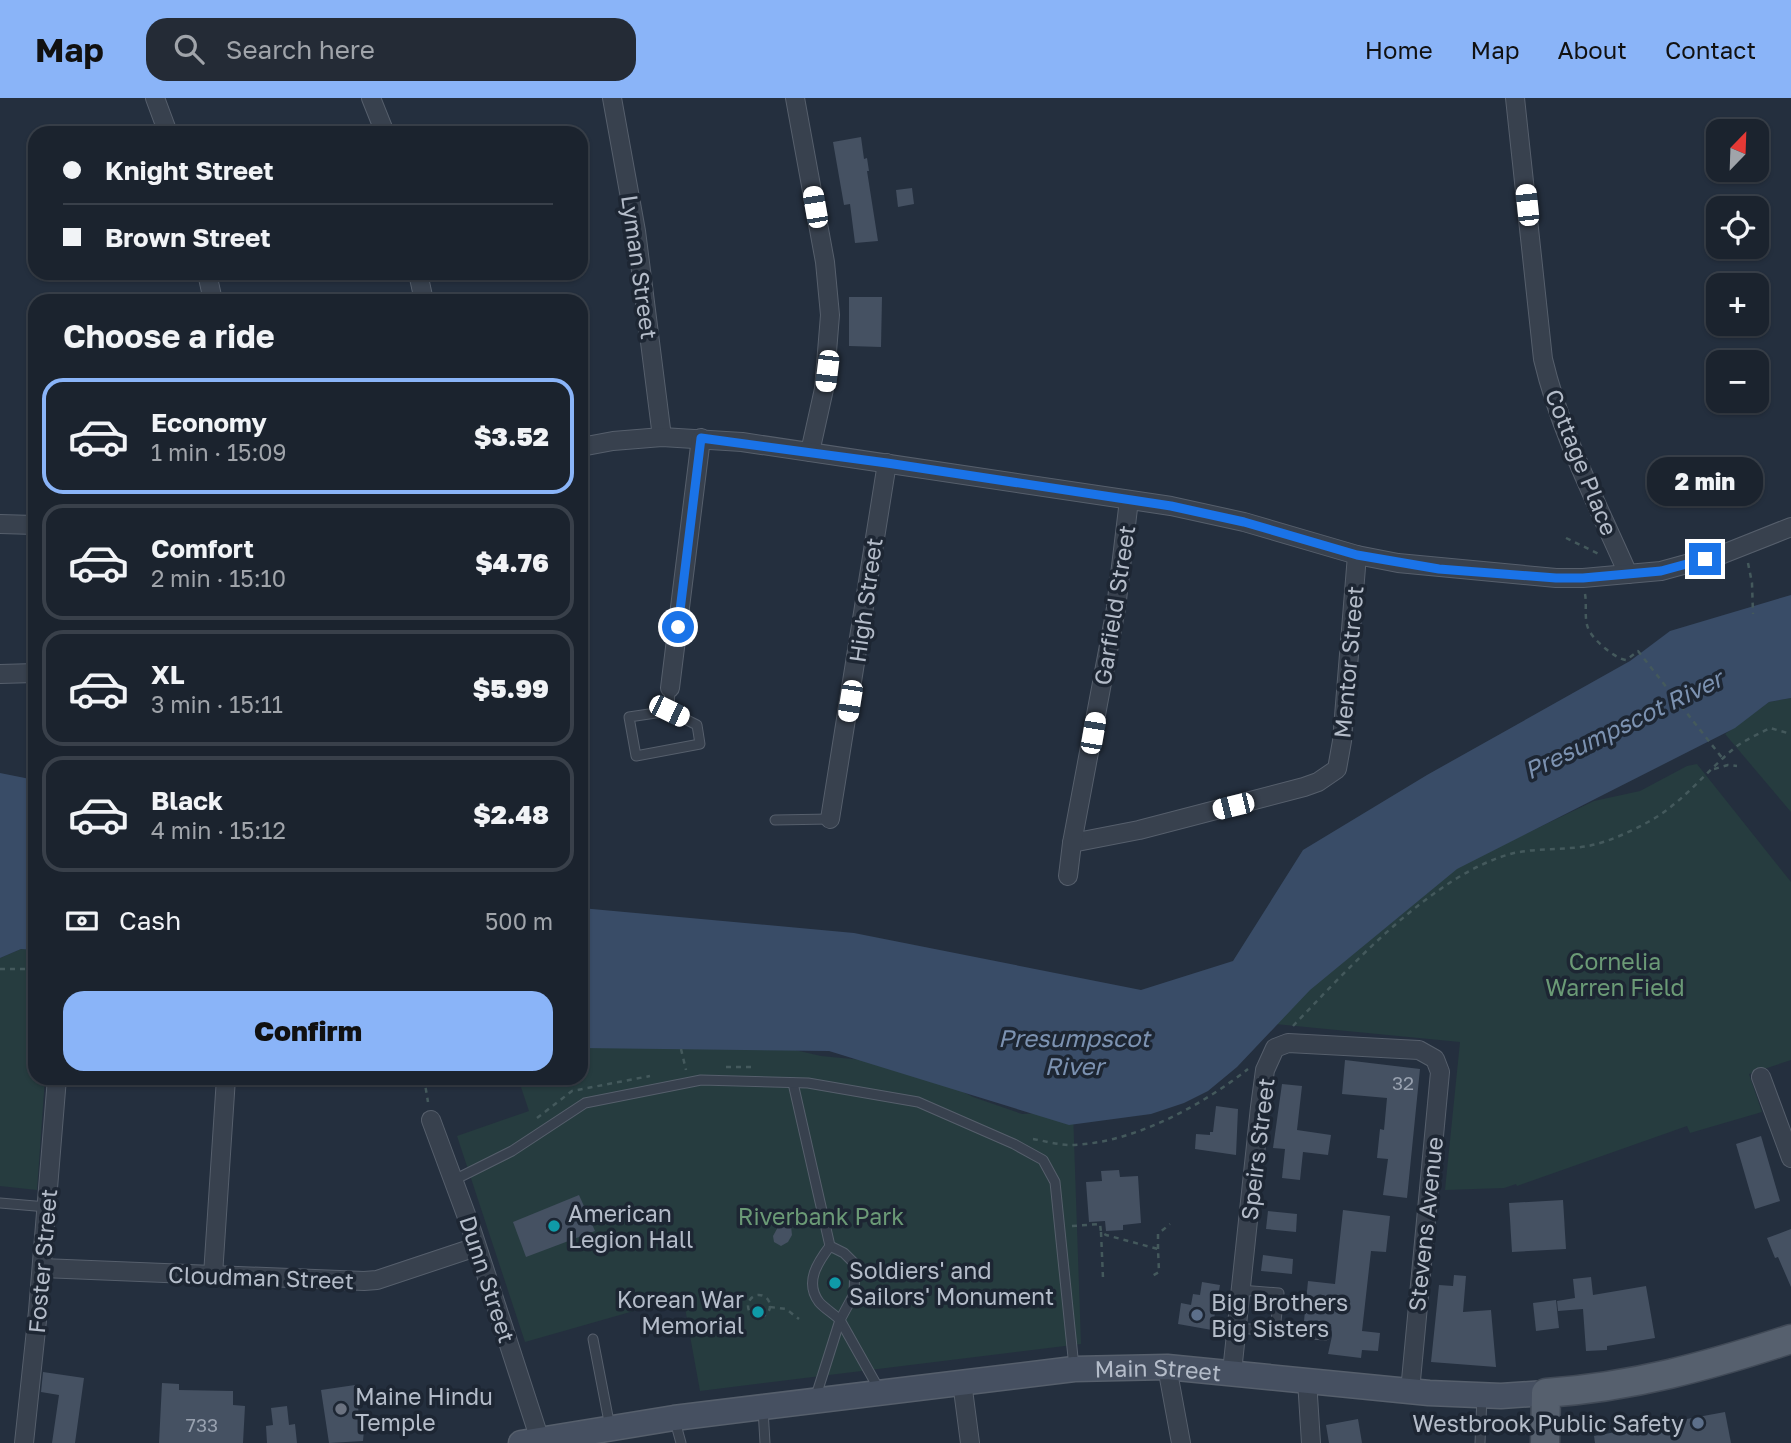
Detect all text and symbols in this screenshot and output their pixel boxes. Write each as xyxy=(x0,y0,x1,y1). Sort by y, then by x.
search box xyxy=(146,18,636,81)
text: Map xyxy=(35,30,104,69)
icon: search xyxy=(170,30,208,68)
text: Search here xyxy=(226,34,375,65)
text: Home xyxy=(1365,35,1433,64)
text: Map xyxy=(1471,35,1520,64)
text: About xyxy=(1558,35,1627,64)
text: Contact xyxy=(1665,35,1756,64)
north arrow xyxy=(1706,119,1769,182)
map controls xyxy=(1706,119,1769,413)
text: Knight Street xyxy=(105,155,274,186)
car xyxy=(1515,183,1540,227)
car xyxy=(802,184,829,230)
street label: Lyman Street xyxy=(616,193,664,341)
button: locate xyxy=(1706,196,1769,259)
text: Brown Street xyxy=(105,222,271,253)
button: + xyxy=(1706,273,1769,336)
text: Choose a ride xyxy=(63,317,275,355)
car xyxy=(815,349,840,393)
button: − xyxy=(1706,350,1769,413)
street label: Cottage Place xyxy=(1540,385,1624,539)
icon: car xyxy=(67,405,130,468)
text: Economy xyxy=(151,407,267,438)
text: $3.52 xyxy=(474,421,549,452)
text: 1 min · 15:09 xyxy=(151,438,287,466)
callout: 2 min xyxy=(1647,458,1763,506)
text: 2 min xyxy=(1675,467,1735,495)
street label: Garfield Street xyxy=(1088,523,1140,687)
icon: car xyxy=(67,531,130,594)
text: Comfort xyxy=(151,533,254,564)
street label: High Street xyxy=(842,536,888,664)
route end xyxy=(1689,543,1721,575)
text: $4.76 xyxy=(475,547,549,578)
text: 2 min · 15:10 xyxy=(151,564,286,592)
street label: Mentor Street xyxy=(1327,585,1369,739)
route start xyxy=(662,611,694,643)
icon: car xyxy=(67,657,130,720)
text: XL xyxy=(151,659,185,690)
water label: Presumpscot River xyxy=(1519,662,1730,785)
text: $5.99 xyxy=(473,673,549,704)
car xyxy=(837,679,864,723)
text: 3 min · 15:11 xyxy=(151,690,283,718)
car xyxy=(646,692,693,730)
car xyxy=(1080,710,1107,756)
icon: car xyxy=(67,783,130,846)
text: Black xyxy=(151,785,223,816)
car xyxy=(1211,791,1256,821)
text: $2.48 xyxy=(473,799,549,830)
text: 4 min · 15:12 xyxy=(151,816,286,844)
icon: cash xyxy=(63,902,101,940)
text: Cash xyxy=(119,905,181,936)
text: 500 m xyxy=(485,907,553,935)
park label: Cornelia Warren Field xyxy=(1545,947,1685,1001)
button: Confirm xyxy=(63,991,553,1071)
water label: Presumpscot River xyxy=(998,1023,1152,1080)
house number: 32 xyxy=(1392,1071,1414,1094)
street label: Speirs Street xyxy=(1234,1076,1280,1222)
street label: Stevens Avenue xyxy=(1402,1135,1448,1313)
street label: Foster Street xyxy=(22,1188,62,1334)
place label: American Legion Hall xyxy=(568,1199,693,1253)
park label: Riverbank Park xyxy=(738,1202,904,1230)
street label: Dunn Street xyxy=(454,1212,522,1346)
marker: American Legion Hall xyxy=(546,1218,562,1234)
place label: Soldiers' and Sailors' Monument xyxy=(849,1256,1054,1310)
street label: Cloudman Street xyxy=(168,1260,354,1294)
marker: Soldiers' and Sailors' Monument xyxy=(827,1275,843,1291)
place label: Korean War Memorial xyxy=(617,1285,744,1339)
place label: Big Brothers Big Sisters xyxy=(1211,1288,1348,1342)
marker: Korean War Memorial xyxy=(750,1304,766,1320)
marker: Big Brothers Big Sisters xyxy=(1189,1307,1205,1323)
street label: Main Street xyxy=(1094,1353,1223,1386)
place label: Maine Hindu Temple xyxy=(355,1382,493,1436)
marker: Maine Hindu Temple xyxy=(333,1401,349,1417)
place label: Westbrook Public Safety xyxy=(1412,1409,1684,1437)
house number: 733 xyxy=(186,1413,218,1436)
marker: Westbrook Public Safety xyxy=(1690,1415,1706,1431)

